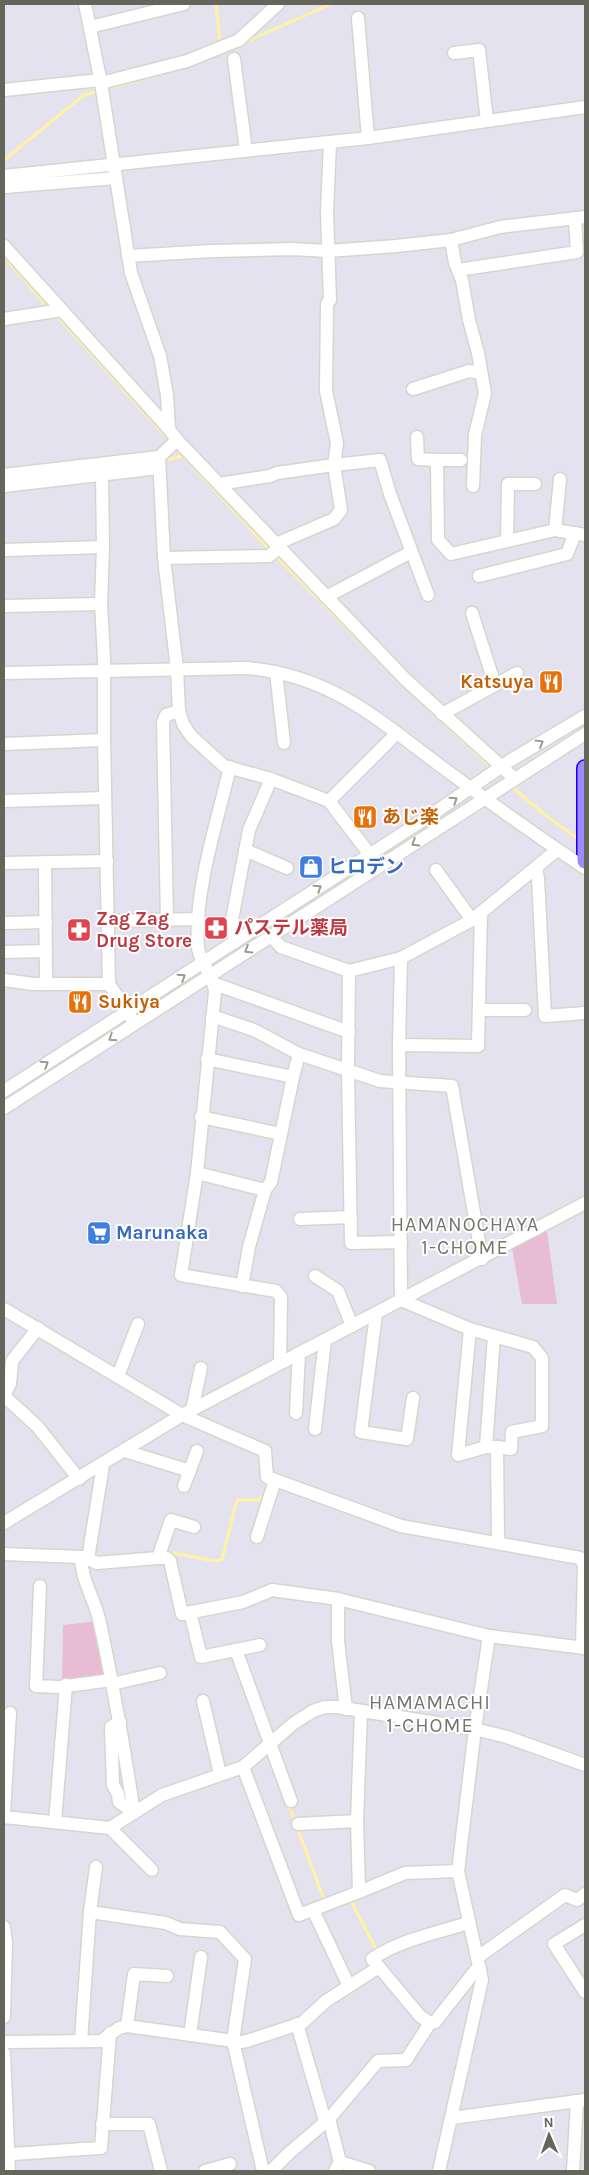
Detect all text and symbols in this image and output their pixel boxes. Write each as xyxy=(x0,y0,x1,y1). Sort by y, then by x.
restaurant icon: Katsuya xyxy=(538,669,564,695)
place label: Katsuya xyxy=(460,671,534,693)
one-way arrow xyxy=(534,740,543,750)
one-way arrow xyxy=(449,796,458,806)
restaurant icon: あじ楽 xyxy=(352,804,378,830)
place label: あじ楽 xyxy=(382,806,439,828)
one-way arrow xyxy=(411,837,420,847)
shop icon: ヒロデン xyxy=(298,854,324,880)
place label: ヒロデン xyxy=(328,856,404,878)
one-way arrow xyxy=(313,885,322,895)
place label: Zag Zag Drug Store xyxy=(96,908,192,952)
pharmacy icon: パステル薬局 xyxy=(203,915,229,941)
pharmacy icon: Zag Zag Drug Store xyxy=(66,917,92,943)
place label: パステル薬局 xyxy=(234,917,348,939)
one-way arrow xyxy=(245,943,254,953)
one-way arrow xyxy=(176,973,185,983)
restaurant icon: Sukiya xyxy=(67,989,93,1015)
place label: Sukiya xyxy=(98,991,160,1013)
one-way arrow xyxy=(108,1032,117,1041)
one-way arrow xyxy=(39,1061,48,1071)
district label: HAMANOCHAYA 1-CHOME xyxy=(391,1213,539,1259)
supermarket icon: Marunaka xyxy=(86,1220,112,1246)
place label: Marunaka xyxy=(116,1222,208,1244)
district label: HAMAMACHI 1-CHOME xyxy=(369,1691,491,1737)
north arrow xyxy=(524,2110,574,2160)
text: N xyxy=(543,2114,554,2131)

